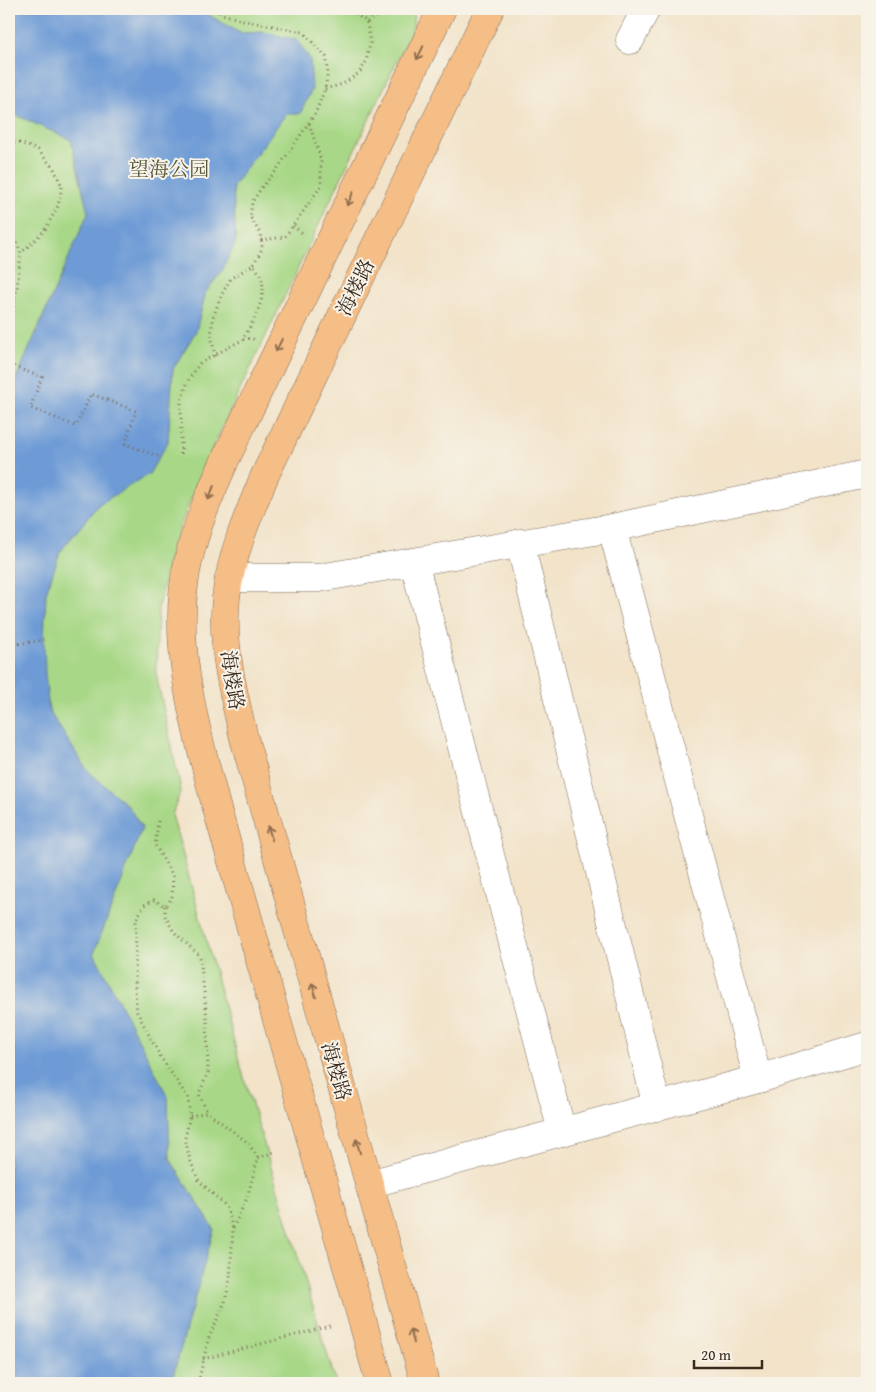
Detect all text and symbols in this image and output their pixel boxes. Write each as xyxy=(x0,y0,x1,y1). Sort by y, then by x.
one-way arrow xyxy=(415,45,425,60)
park label: 望海公园 xyxy=(129,154,209,183)
one-way arrow xyxy=(345,191,354,206)
street label: 海楼路 xyxy=(329,254,381,320)
one-way arrow xyxy=(274,337,283,352)
one-way arrow xyxy=(205,485,215,500)
street label: 海楼路 xyxy=(214,648,252,712)
one-way arrow xyxy=(265,826,274,842)
one-way arrow xyxy=(309,982,319,998)
street label: 海楼路 xyxy=(315,1038,359,1104)
one-way arrow xyxy=(353,1139,363,1155)
one-way arrow xyxy=(407,1329,416,1345)
scale bar xyxy=(694,1337,761,1369)
text: 20 m xyxy=(701,1344,732,1365)

